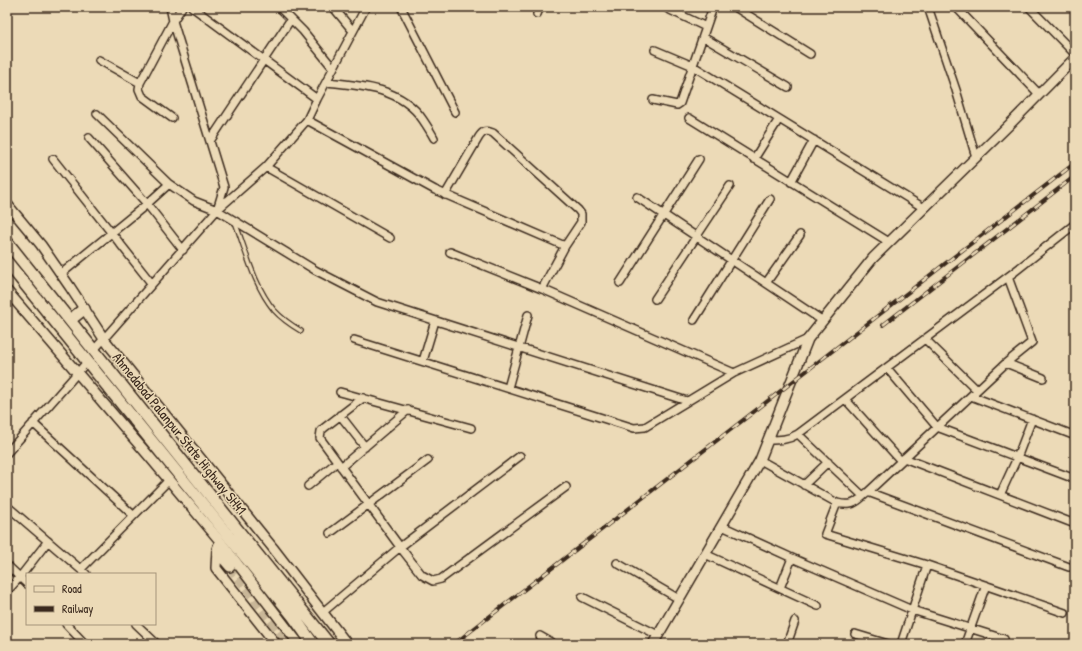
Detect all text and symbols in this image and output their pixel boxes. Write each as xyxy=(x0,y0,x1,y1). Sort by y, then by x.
street label: Ahmedabad Palanpur State Highway SH41 xyxy=(108,348,251,519)
legend xyxy=(26,573,156,625)
text: Road xyxy=(62,580,82,597)
text: Railway xyxy=(62,600,93,617)

